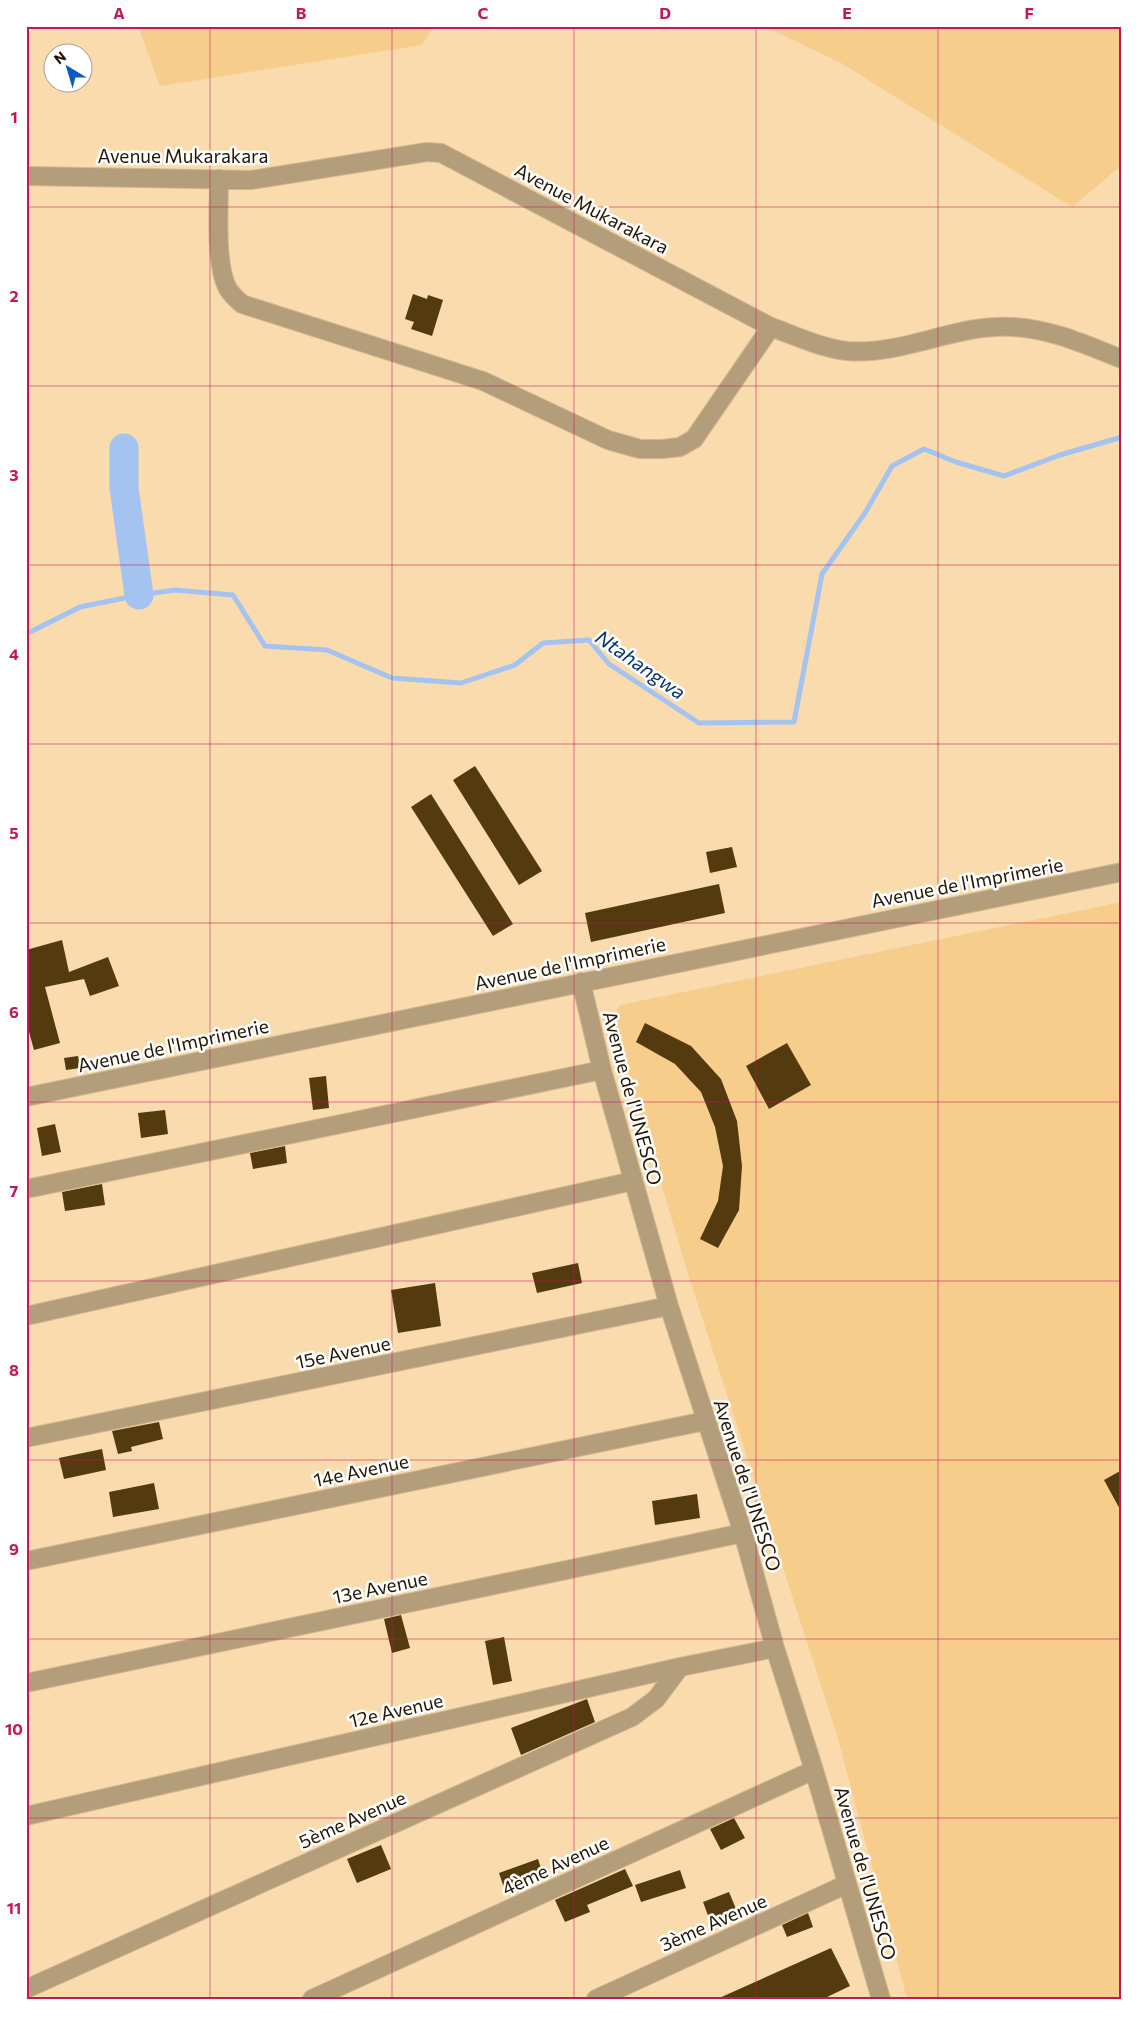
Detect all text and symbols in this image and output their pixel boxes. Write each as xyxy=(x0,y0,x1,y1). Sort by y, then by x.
text: A xyxy=(113,3,125,22)
text: B xyxy=(296,3,307,22)
text: C xyxy=(478,3,489,22)
text: D xyxy=(659,3,671,22)
text: E xyxy=(842,3,852,22)
text: F xyxy=(1024,3,1034,22)
north arrow xyxy=(42,42,92,92)
text: N xyxy=(50,47,69,67)
text: 1 xyxy=(10,107,18,126)
street label: Avenue Mukarakara xyxy=(98,144,268,167)
street label: Avenue Mukarakara xyxy=(511,158,673,258)
text: 2 xyxy=(9,286,19,305)
text: 3 xyxy=(9,465,19,484)
water label: Ntahangwa xyxy=(591,624,691,704)
text: 4 xyxy=(9,644,19,663)
text: 5 xyxy=(9,823,19,842)
street label: Avenue de l'Imprimerie xyxy=(869,852,1065,912)
street label: Avenue de l'Imprimerie xyxy=(472,931,668,995)
text: 6 xyxy=(9,1002,19,1021)
street label: Avenue de l'UNESCO xyxy=(599,1008,667,1188)
street label: Avenue de l'Imprimerie xyxy=(75,1013,271,1077)
text: 7 xyxy=(10,1181,19,1200)
street label: 15e Avenue xyxy=(294,1331,392,1373)
text: 8 xyxy=(9,1360,19,1379)
street label: Avenue de l'UNESCO xyxy=(709,1396,787,1574)
street label: 14e Avenue xyxy=(311,1449,411,1491)
text: 9 xyxy=(9,1539,19,1558)
street label: 13e Avenue xyxy=(331,1566,429,1608)
street label: 12e Avenue xyxy=(347,1688,445,1732)
text: 10 xyxy=(5,1719,23,1738)
street label: Avenue de l'UNESCO xyxy=(830,1784,902,1962)
street label: 5ème Avenue xyxy=(295,1785,409,1853)
street label: 4ème Avenue xyxy=(498,1830,612,1900)
street label: 3ème Avenue xyxy=(656,1888,770,1956)
text: 11 xyxy=(7,1898,21,1917)

